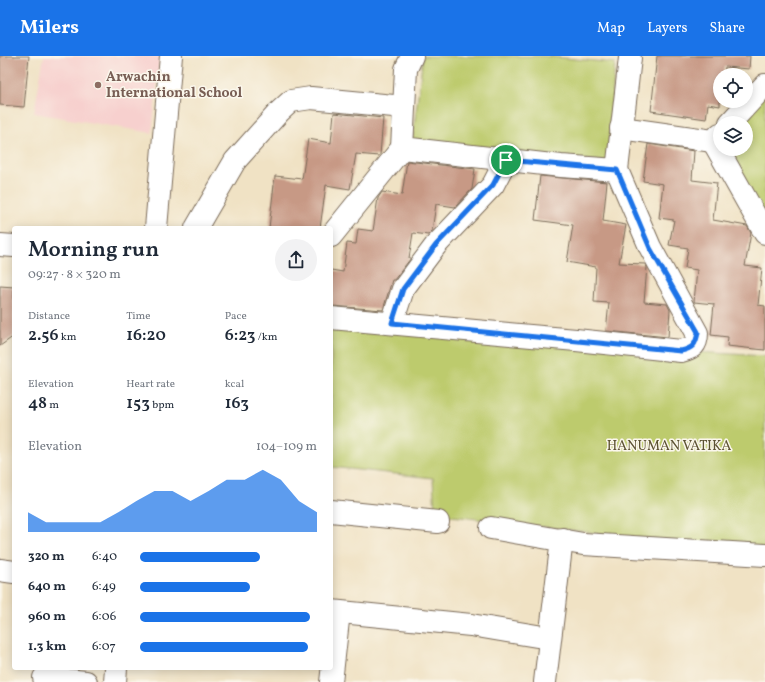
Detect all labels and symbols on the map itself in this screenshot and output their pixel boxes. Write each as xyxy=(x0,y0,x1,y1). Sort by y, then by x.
place label: Arwachin International School xyxy=(106,68,243,103)
marker: Arwachin International School xyxy=(93,80,103,90)
pin xyxy=(489,143,523,177)
park label: HANUMAN VATIKA xyxy=(607,437,731,456)

